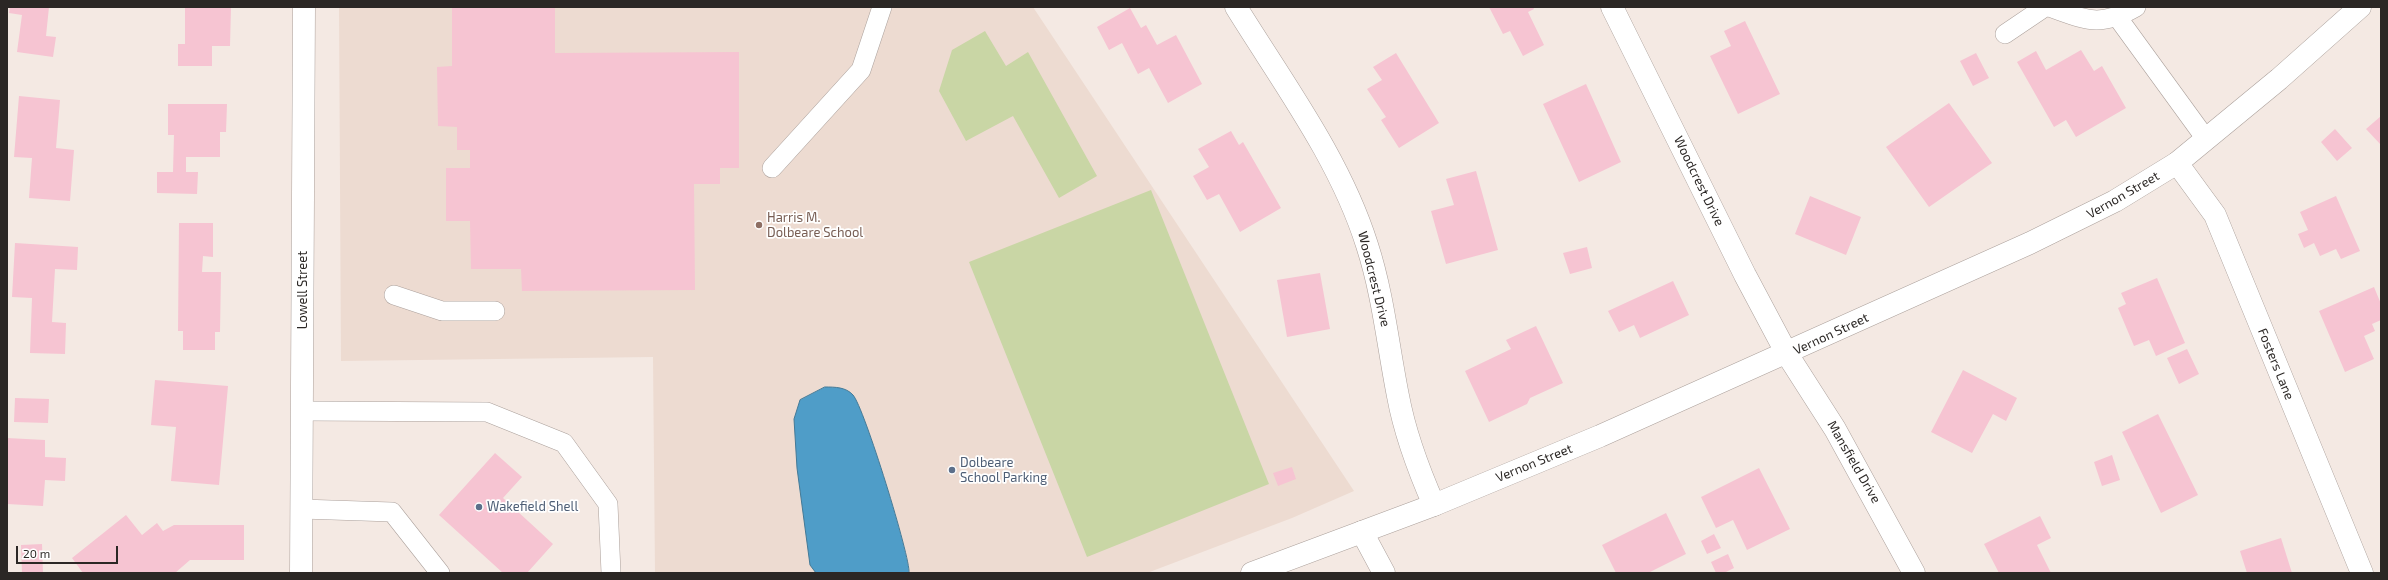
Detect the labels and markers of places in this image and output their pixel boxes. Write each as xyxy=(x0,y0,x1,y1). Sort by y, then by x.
place label: Harris M. Dolbeare School xyxy=(767,210,863,241)
marker: Harris M. Dolbeare School xyxy=(754,220,764,230)
place label: Dolbeare School Parking xyxy=(960,455,1047,486)
marker: Dolbeare School Parking xyxy=(947,465,957,475)
place label: Wakefield Shell xyxy=(487,499,578,515)
marker: Wakefield Shell xyxy=(474,502,484,512)

